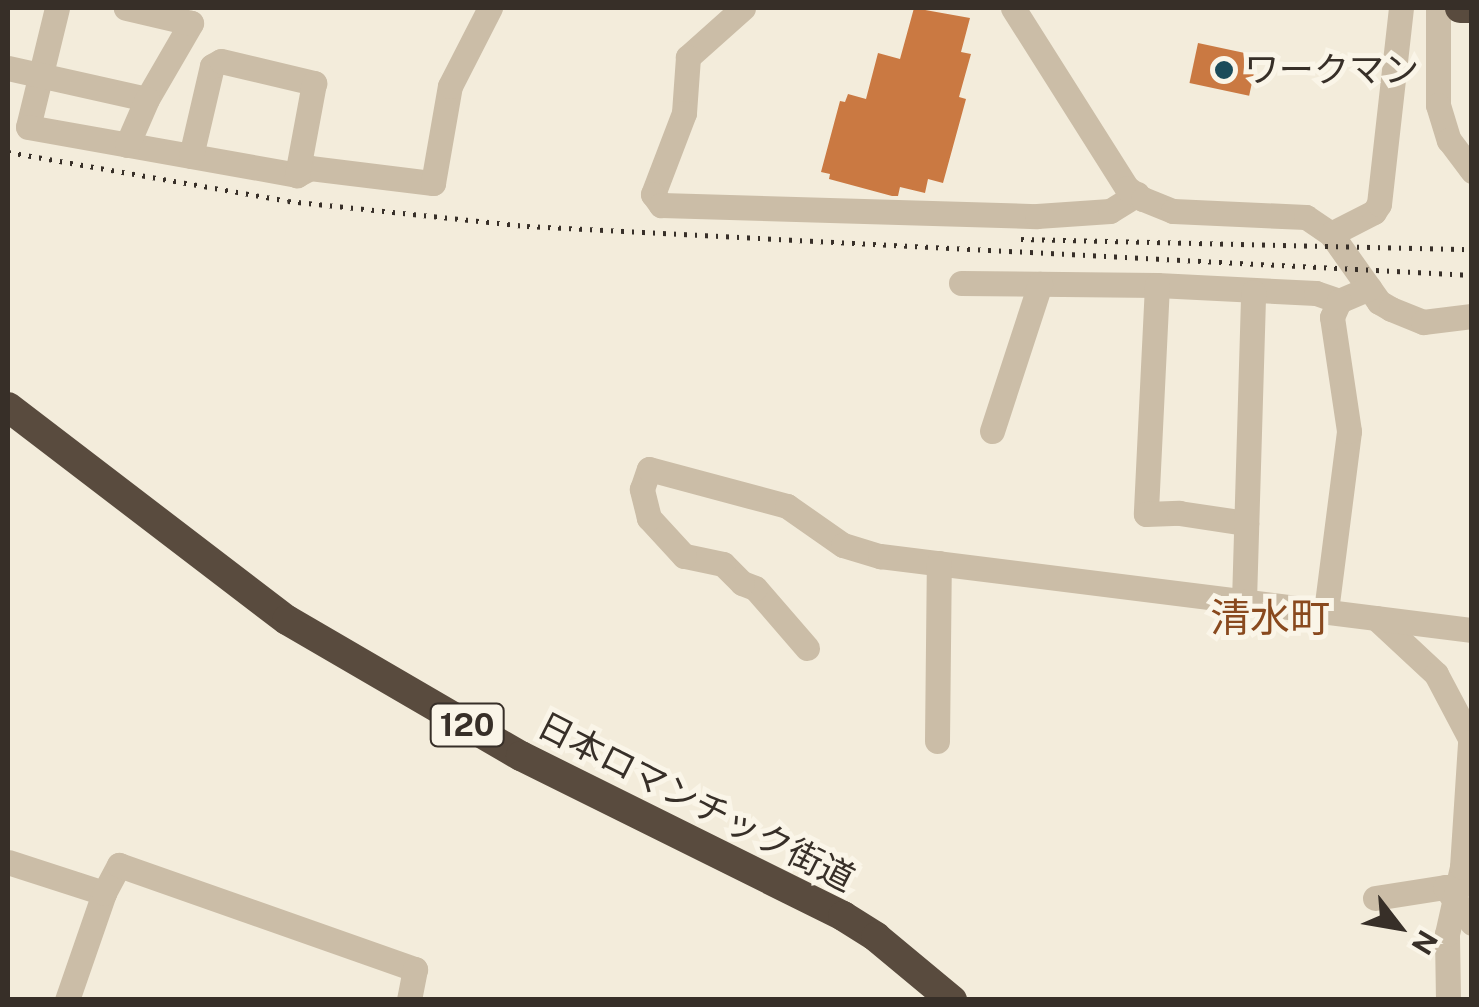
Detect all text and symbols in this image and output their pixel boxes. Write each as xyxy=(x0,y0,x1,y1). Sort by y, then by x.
place label: ワークマン xyxy=(1244,49,1419,91)
marker: ワークマン xyxy=(1213,59,1235,81)
district label: 清水町 xyxy=(1210,594,1330,642)
road number: 120 xyxy=(430,698,504,752)
street label: 日本ロマンチック街道 xyxy=(531,704,861,900)
north arrow xyxy=(1349,877,1449,977)
text: N xyxy=(1405,925,1445,961)

